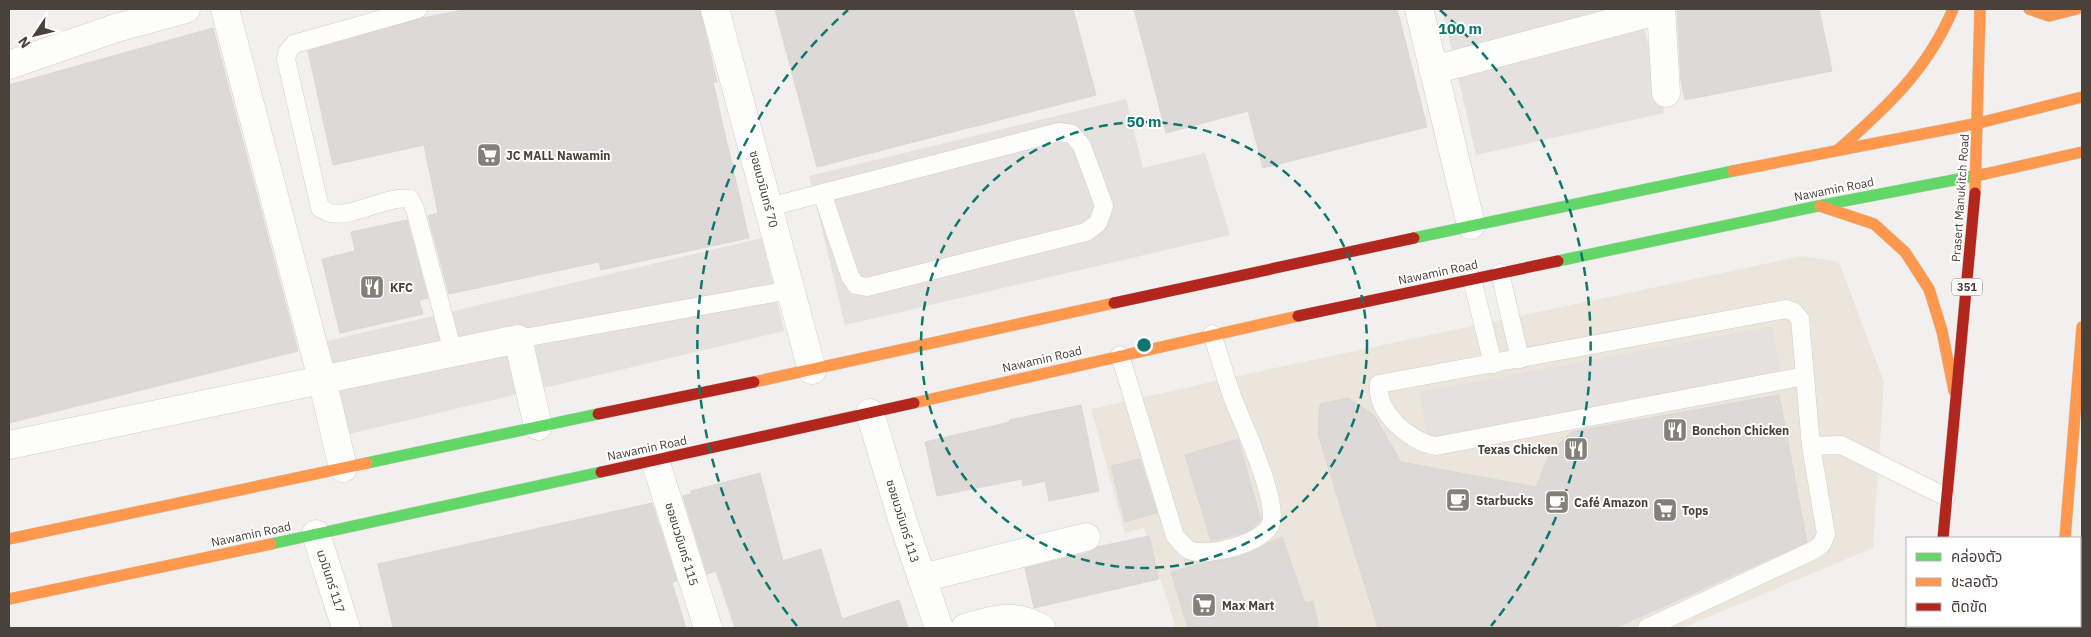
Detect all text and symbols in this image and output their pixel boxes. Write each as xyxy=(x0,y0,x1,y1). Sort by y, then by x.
north arrow xyxy=(10,10,60,60)
text: 100 m xyxy=(1438,19,1482,38)
text: N xyxy=(14,33,35,52)
text: 50 m xyxy=(1127,112,1161,131)
street label: Prasert Manukitch Road xyxy=(1948,133,1972,263)
supermarket icon: JC MALL Nawamin xyxy=(476,142,502,168)
place label: JC MALL Nawamin xyxy=(506,148,610,163)
street label: ซอยนวมินทร์ 70 xyxy=(747,149,781,229)
street label: Nawamin Road xyxy=(1793,174,1875,204)
street label: Nawamin Road xyxy=(1397,256,1479,288)
restaurant icon: KFC xyxy=(359,274,385,300)
road number: 351 xyxy=(1952,278,1982,296)
place label: KFC xyxy=(390,280,413,295)
centre of rings xyxy=(1135,336,1153,354)
street label: Nawamin Road xyxy=(1001,343,1083,375)
restaurant icon: Bonchon Chicken xyxy=(1662,417,1688,443)
place label: Bonchon Chicken xyxy=(1692,423,1789,438)
street label: Nawamin Road xyxy=(606,432,688,464)
restaurant icon: Texas Chicken xyxy=(1563,436,1589,462)
place label: Texas Chicken xyxy=(1478,442,1558,457)
street label: ซอยนวมินทร์ 113 xyxy=(883,478,923,564)
cafe icon: Starbucks xyxy=(1445,487,1471,513)
cafe icon: Café Amazon xyxy=(1544,489,1570,515)
place label: Starbucks xyxy=(1476,493,1533,508)
place label: Café Amazon xyxy=(1574,495,1648,510)
supermarket icon: Tops xyxy=(1652,497,1678,523)
street label: ซอยนวมินทร์ 115 xyxy=(662,501,702,587)
place label: Tops xyxy=(1682,503,1708,518)
street label: Nawamin Road xyxy=(210,518,292,550)
legend xyxy=(1906,537,2081,627)
street label: นวมินทร์ 117 xyxy=(314,547,348,615)
text: คล่องตัว xyxy=(1951,547,2002,566)
text: ชะลอตัว xyxy=(1951,572,1998,591)
supermarket icon: Max Mart xyxy=(1191,592,1217,618)
text: ติดขัด xyxy=(1951,597,1987,616)
place label: Max Mart xyxy=(1222,598,1275,613)

